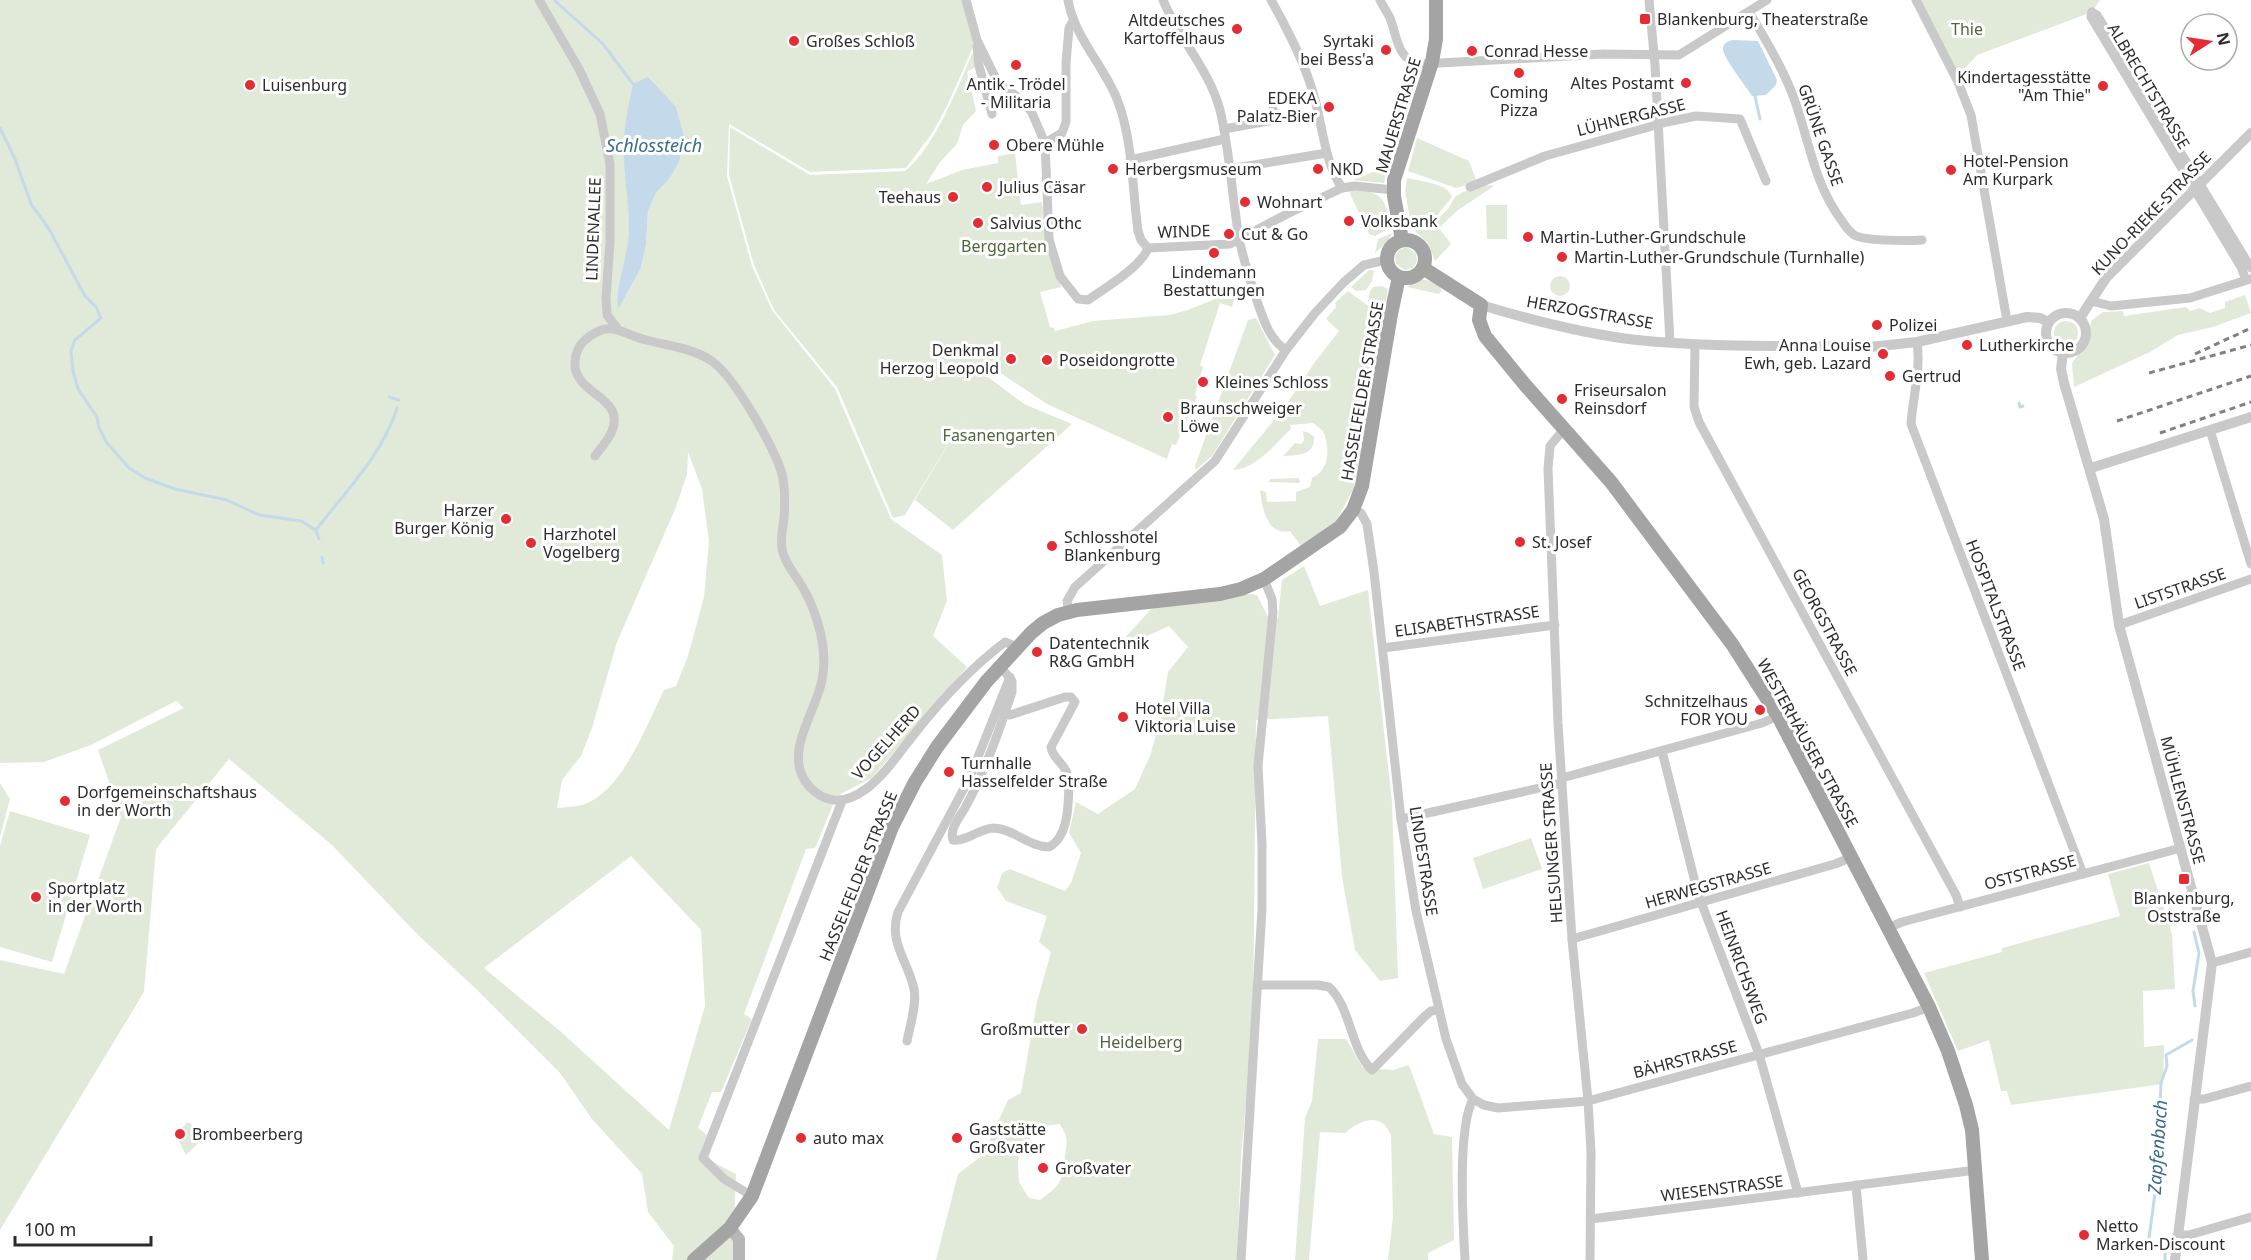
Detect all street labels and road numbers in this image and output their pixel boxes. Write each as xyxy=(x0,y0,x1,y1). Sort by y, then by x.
street label: ALBRECHTSTRASSE xyxy=(2103,19,2195,153)
street label: MAUERSTRASSE xyxy=(1370,55,1426,175)
street label: GRÜNE GASSE xyxy=(1793,81,1849,189)
street label: LÜHNERGASSE xyxy=(1574,93,1688,141)
street label: KUNO-RIEKE-STRASSE xyxy=(2086,146,2216,280)
street label: LINDENALLEE xyxy=(580,177,606,281)
street label: WINDE xyxy=(1157,219,1211,243)
street label: HERZOGSTRASSE xyxy=(1525,290,1655,334)
street label: HASSELFELDER STRASSE xyxy=(1335,300,1389,482)
street label: HOSPITALSTRASSE xyxy=(1961,536,2031,674)
street label: LISTSTRASSE xyxy=(2131,562,2229,614)
street label: GEORGSTRASSE xyxy=(1787,564,1863,680)
street label: ELISABETHSTRASSE xyxy=(1393,600,1541,642)
street label: WESTERHÄUSER STRASSE xyxy=(1752,654,1864,832)
street label: VOGELHERD xyxy=(847,700,925,784)
street label: MÜHLENSTRASSE xyxy=(2155,733,2211,867)
street label: HELSUNGER STRASSE xyxy=(1534,762,1568,924)
street label: HASSELFELDER STRASSE xyxy=(814,788,902,964)
street label: LINDESTRASSE xyxy=(1404,805,1444,917)
street label: OSTSTRASSE xyxy=(1982,849,2078,895)
street label: HERWEGSTRASSE xyxy=(1642,856,1774,914)
street label: HEINRICHSWEG xyxy=(1711,907,1773,1027)
street label: BÄHRSTRASSE xyxy=(1631,1035,1739,1083)
street label: WIESENSTRASSE xyxy=(1659,1170,1785,1206)

